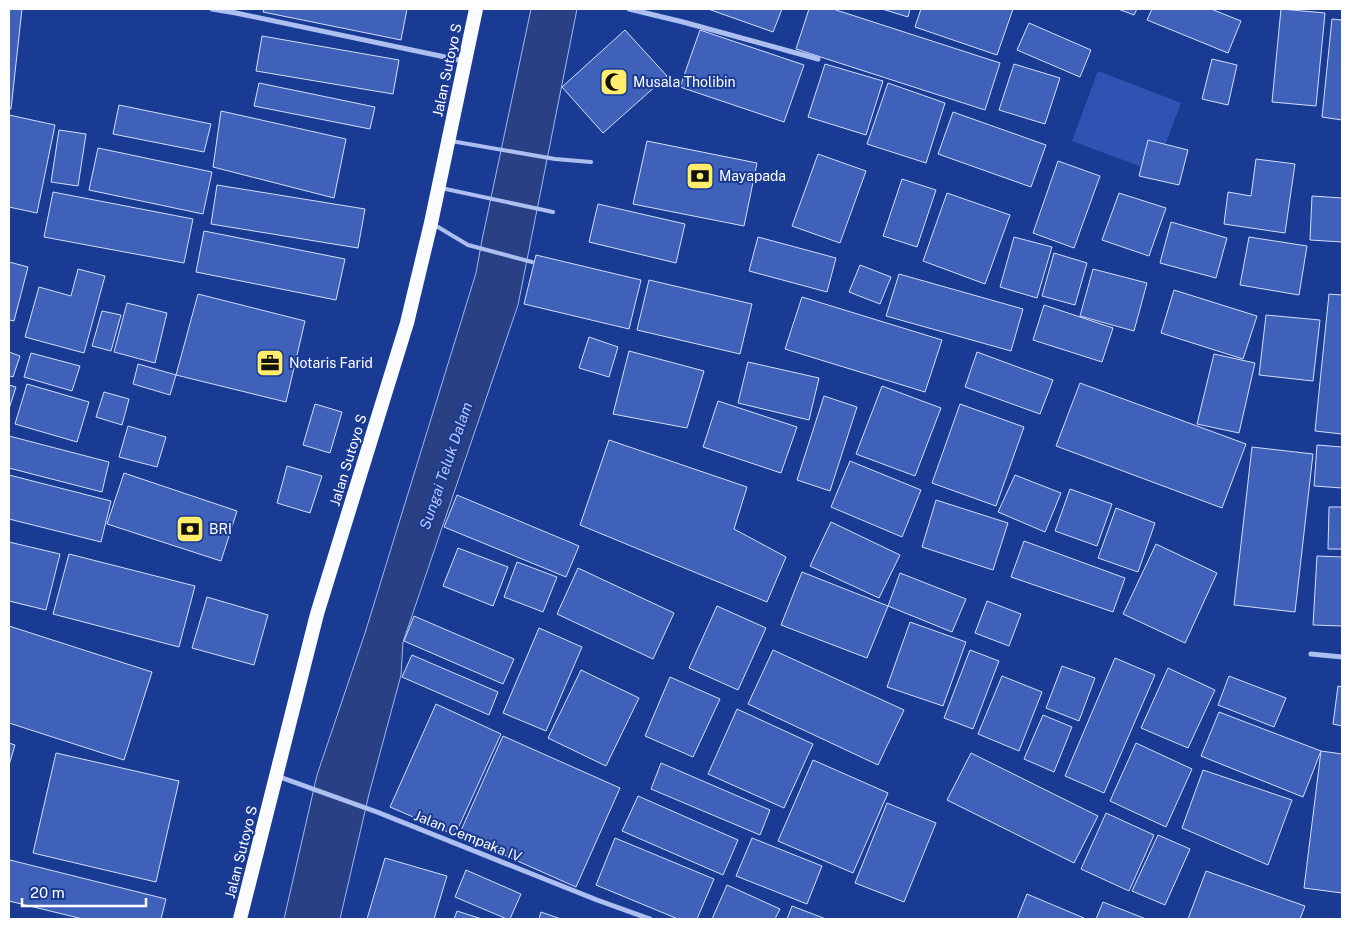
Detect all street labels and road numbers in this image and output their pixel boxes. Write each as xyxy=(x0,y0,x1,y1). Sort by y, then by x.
street label: Jalan Sutoyo S xyxy=(429,22,465,118)
street label: Jalan Sutoyo S xyxy=(326,412,370,508)
street label: Jalan Sutoyo S xyxy=(222,804,260,900)
street label: Jalan Cempaka IV xyxy=(412,807,525,865)

